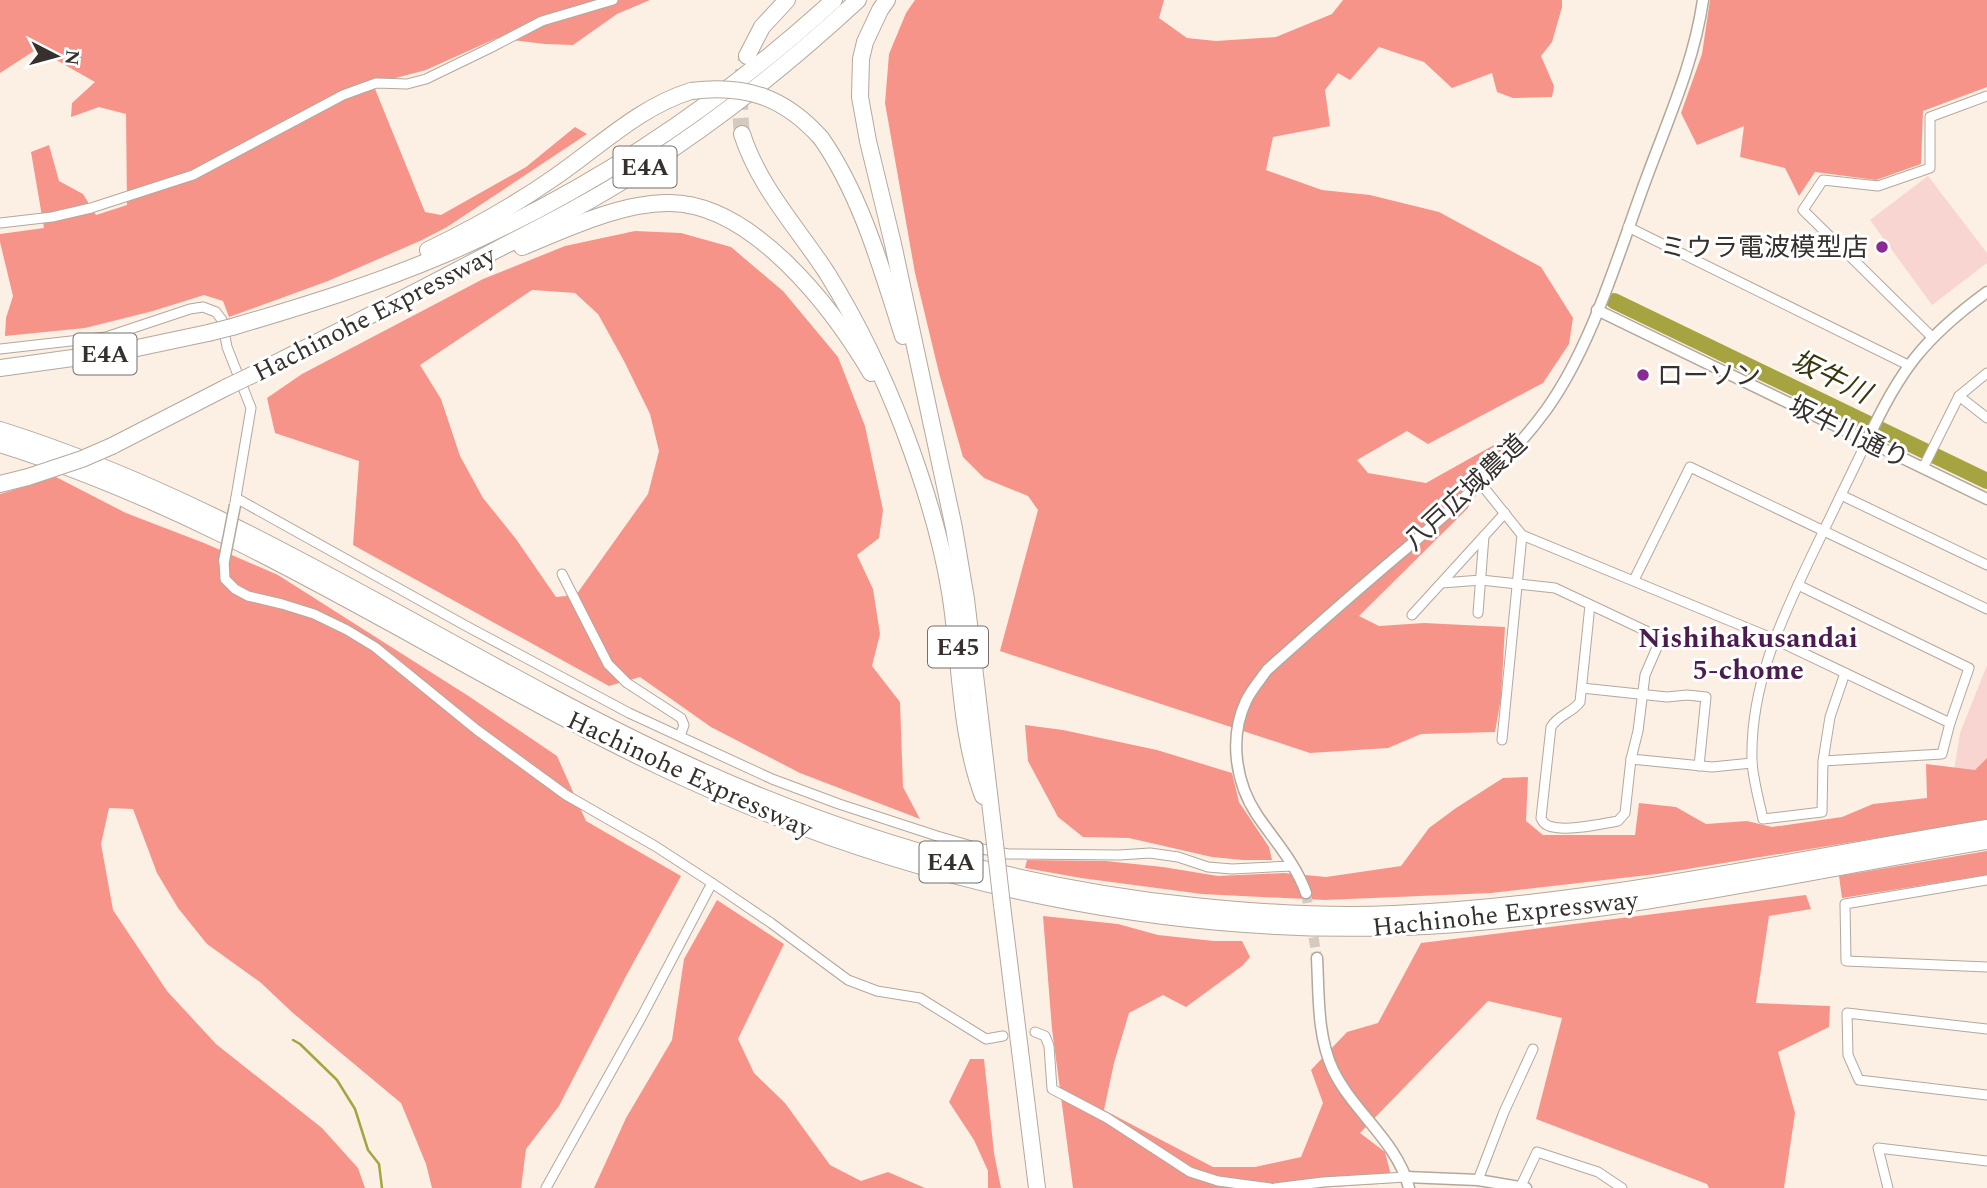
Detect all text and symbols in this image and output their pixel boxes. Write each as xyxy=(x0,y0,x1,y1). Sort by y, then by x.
north arrow xyxy=(21,21,91,91)
text: N xyxy=(56,48,87,67)
road number: E4A xyxy=(614,146,676,188)
place label: ミウラ電波模型店 xyxy=(1660,228,1868,268)
street label: Hachinohe Expressway xyxy=(246,235,504,392)
marker: ミウラ電波模型店 xyxy=(1874,239,1890,255)
road number: E4A xyxy=(74,334,136,374)
water label: 坂牛川 xyxy=(1783,340,1880,416)
place label: ローソン xyxy=(1657,356,1761,396)
marker: ローソン xyxy=(1635,367,1651,383)
street label: 坂牛川通り xyxy=(1781,386,1916,479)
street label: 八戸広域農道 xyxy=(1395,425,1536,561)
district label: Nishihakusandai 5-chome xyxy=(1638,617,1858,692)
road number: E45 xyxy=(928,626,988,668)
street label: Hachinohe Expressway xyxy=(560,700,820,850)
road number: E4A xyxy=(920,842,982,882)
street label: Hachinohe Expressway xyxy=(1370,880,1642,948)

